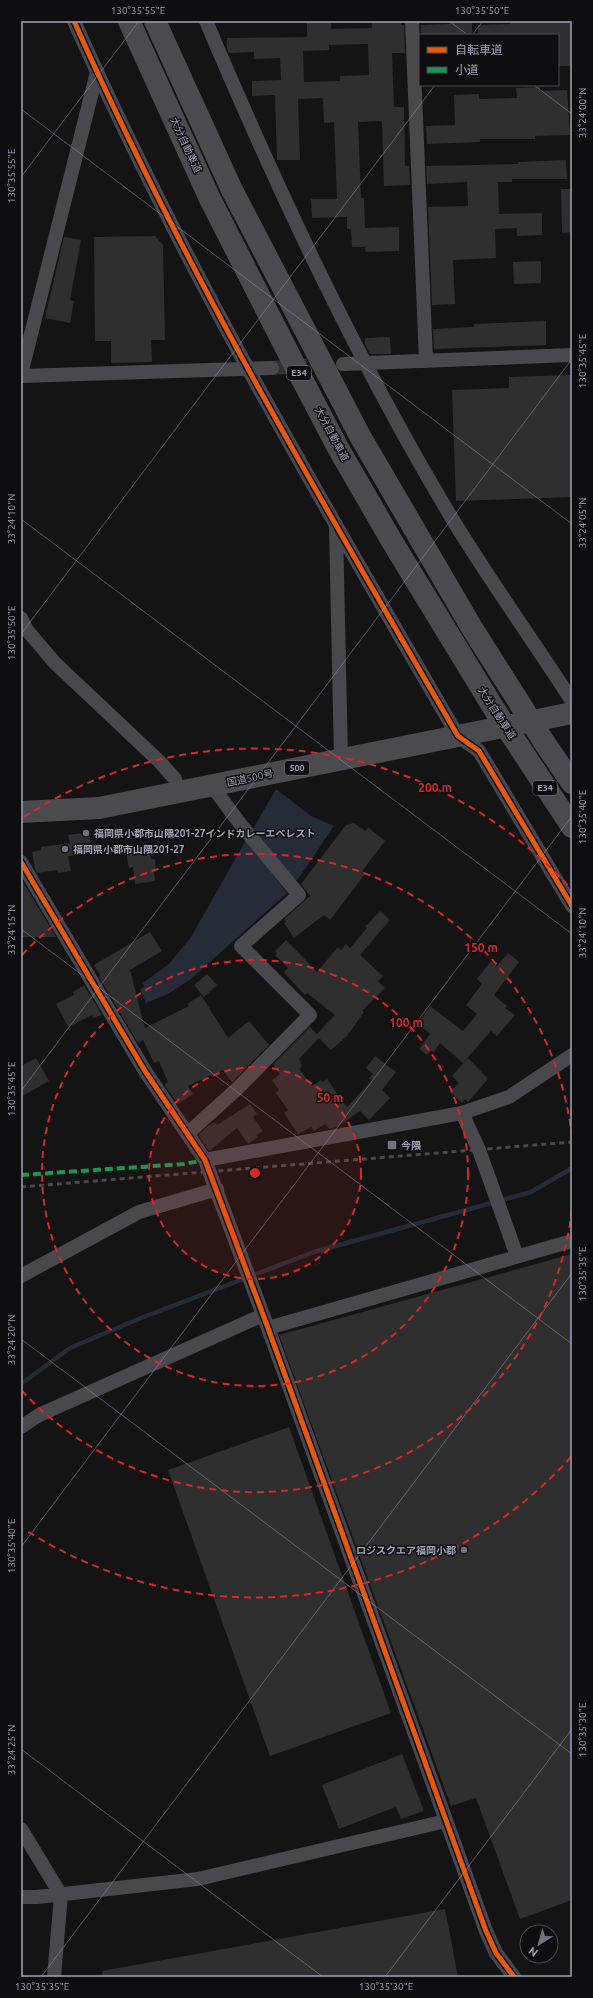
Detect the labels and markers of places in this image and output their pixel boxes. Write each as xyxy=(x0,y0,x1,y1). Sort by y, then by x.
marker: 福岡県小郡市山隈201-27インドカレーエベレスト xyxy=(81,828,91,838)
place label: 福岡県小郡市山隈201-27インドカレーエベレスト xyxy=(94,828,315,839)
marker: 福岡県小郡市山隈201-27 xyxy=(60,844,70,854)
place label: 福岡県小郡市山隈201-27 xyxy=(73,844,185,855)
marker: 今隈 xyxy=(386,1139,398,1151)
place label: 今隈 xyxy=(401,1140,421,1151)
centre of rings xyxy=(248,1166,262,1180)
place label: ロジスクエア福岡小郡 xyxy=(356,1545,456,1556)
marker: ロジスクエア福岡小郡 xyxy=(459,1545,469,1555)

